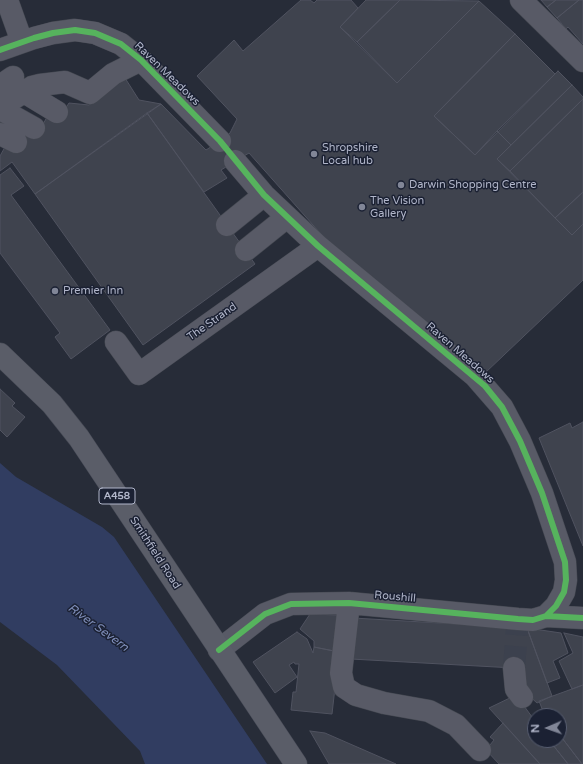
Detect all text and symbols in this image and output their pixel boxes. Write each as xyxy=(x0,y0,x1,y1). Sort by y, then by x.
street label: Raven Meadows xyxy=(132,39,202,109)
place label: Shropshire Local hub xyxy=(322,141,378,167)
marker: Shropshire Local hub xyxy=(309,149,319,159)
place label: Darwin Shopping Centre xyxy=(409,178,536,192)
marker: Darwin Shopping Centre xyxy=(396,180,406,190)
place label: The Vision Gallery xyxy=(370,194,424,220)
marker: The Vision Gallery xyxy=(357,202,367,212)
place label: Premier Inn xyxy=(63,284,123,298)
marker: Premier Inn xyxy=(50,286,60,296)
street label: The Strand xyxy=(185,300,239,344)
street label: Raven Meadows xyxy=(423,320,497,386)
road number: A458 xyxy=(99,488,135,504)
street label: Smithfield Road xyxy=(127,514,183,592)
street label: Roushill xyxy=(374,589,416,605)
water label: River Severn xyxy=(65,601,131,655)
north arrow xyxy=(527,708,567,748)
text: N xyxy=(529,724,542,733)

